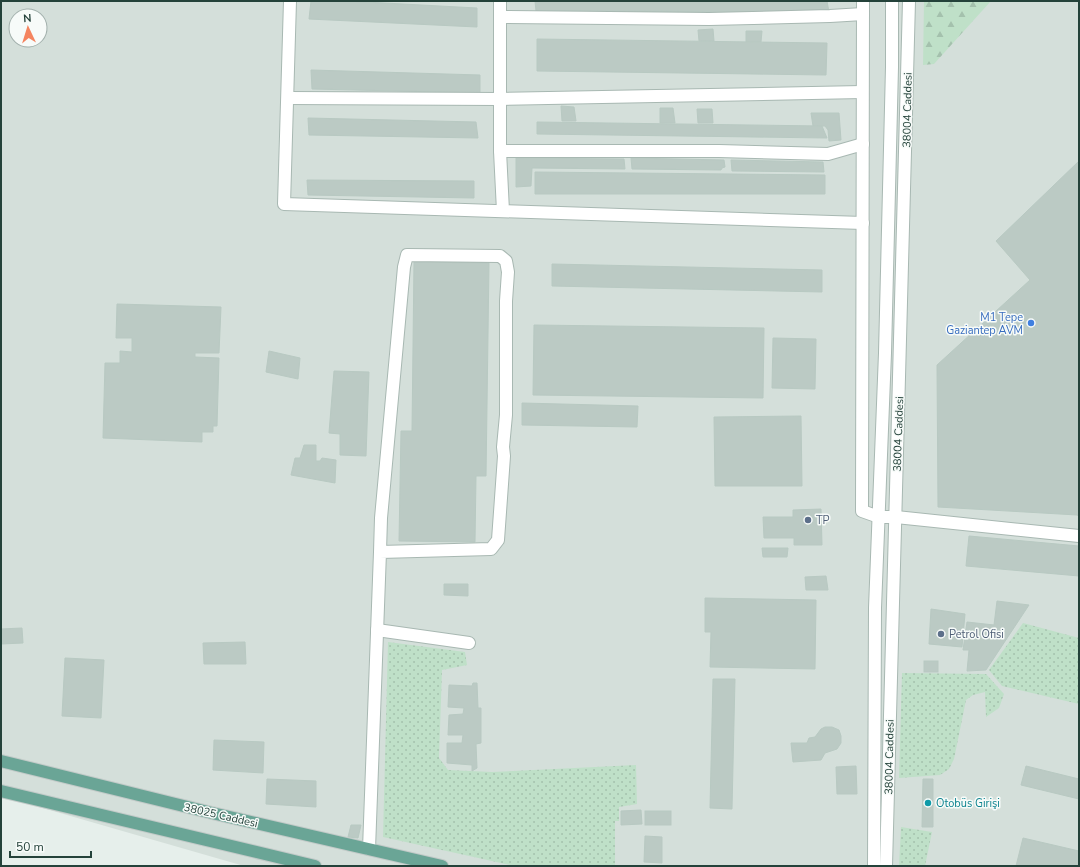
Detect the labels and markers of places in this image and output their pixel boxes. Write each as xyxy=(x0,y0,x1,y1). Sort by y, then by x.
place label: M1 Tepe Gaziantep AVM xyxy=(946,310,1023,338)
marker: M1 Tepe Gaziantep AVM xyxy=(1026,318,1036,328)
place label: TP xyxy=(816,513,830,528)
marker: TP xyxy=(803,515,813,525)
place label: Petrol Ofisi xyxy=(949,627,1004,642)
marker: Petrol Ofisi xyxy=(936,629,946,639)
place label: Otobüs Girişi xyxy=(936,796,1000,811)
marker: Otobüs Girişi xyxy=(923,798,933,808)

